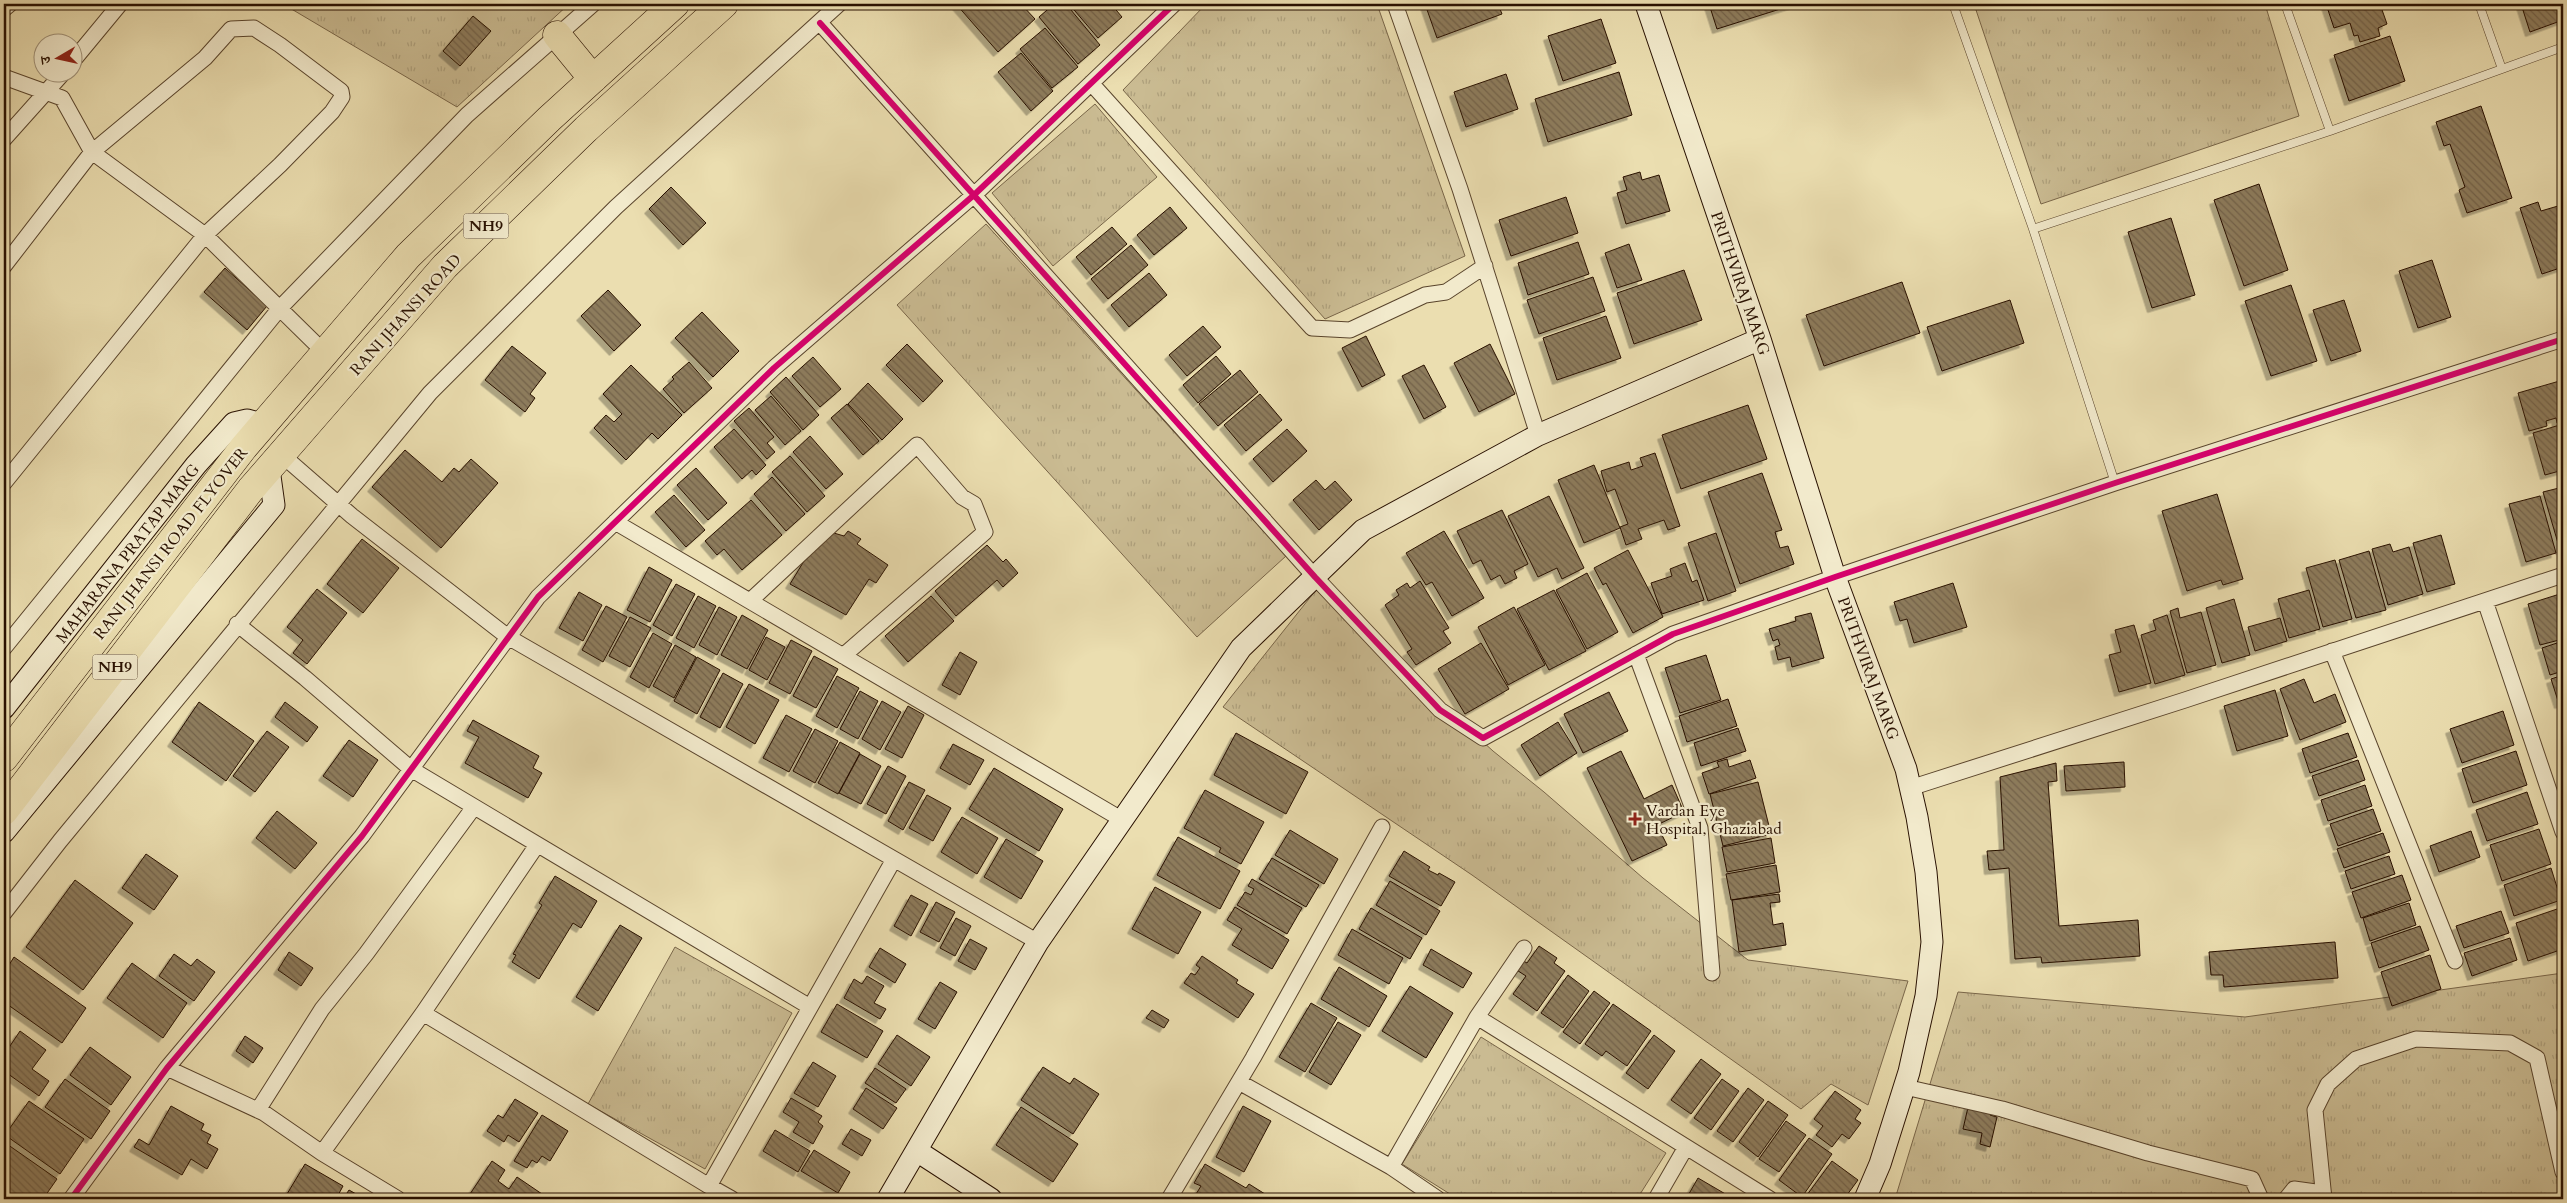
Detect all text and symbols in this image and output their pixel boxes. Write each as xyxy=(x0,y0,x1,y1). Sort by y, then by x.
north arrow xyxy=(32,32,82,82)
text: उ xyxy=(36,54,56,66)
street label: PRITHVIRAJ MARG xyxy=(1705,208,1775,358)
road number: NH9 xyxy=(464,214,508,238)
street label: RANI JHANSI ROAD xyxy=(345,249,466,380)
street label: RANI JHANSI ROAD FLYOVER xyxy=(89,443,253,644)
street label: MAHARANA PRATAP MARG xyxy=(51,459,205,648)
street label: PRITHVIRAJ MARG xyxy=(1832,594,1904,743)
road number: NH9 xyxy=(92,654,138,680)
place label: Vardan Eye Hospital, Ghaziabad xyxy=(1646,800,1782,840)
marker: Vardan Eye Hospital, Ghaziabad xyxy=(1628,812,1642,826)

